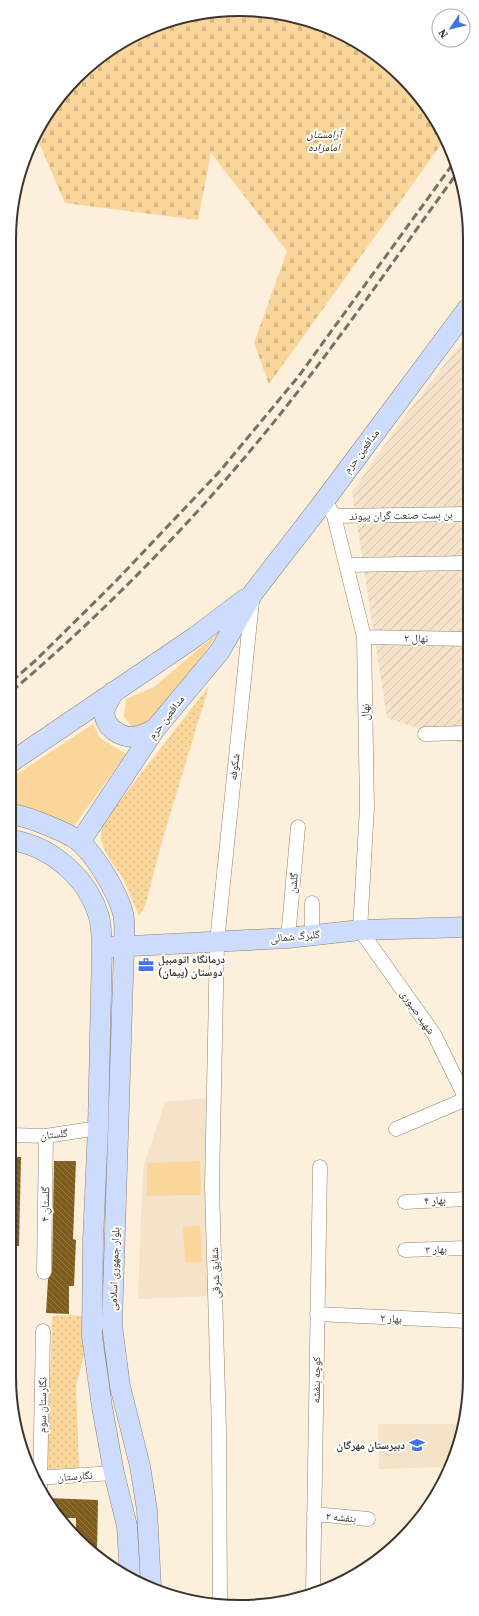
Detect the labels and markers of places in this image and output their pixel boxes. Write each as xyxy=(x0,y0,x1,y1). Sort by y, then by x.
place label: درمانگاه اتومبیل دوستان (پیمان) xyxy=(158,952,225,980)
office icon: درمانگاه اتومبیل دوستان (پیمان) xyxy=(137,956,155,974)
school or university icon: دبیرستان مهرگان xyxy=(408,1436,426,1454)
place label: دبیرستان مهرگان xyxy=(336,1438,405,1453)

